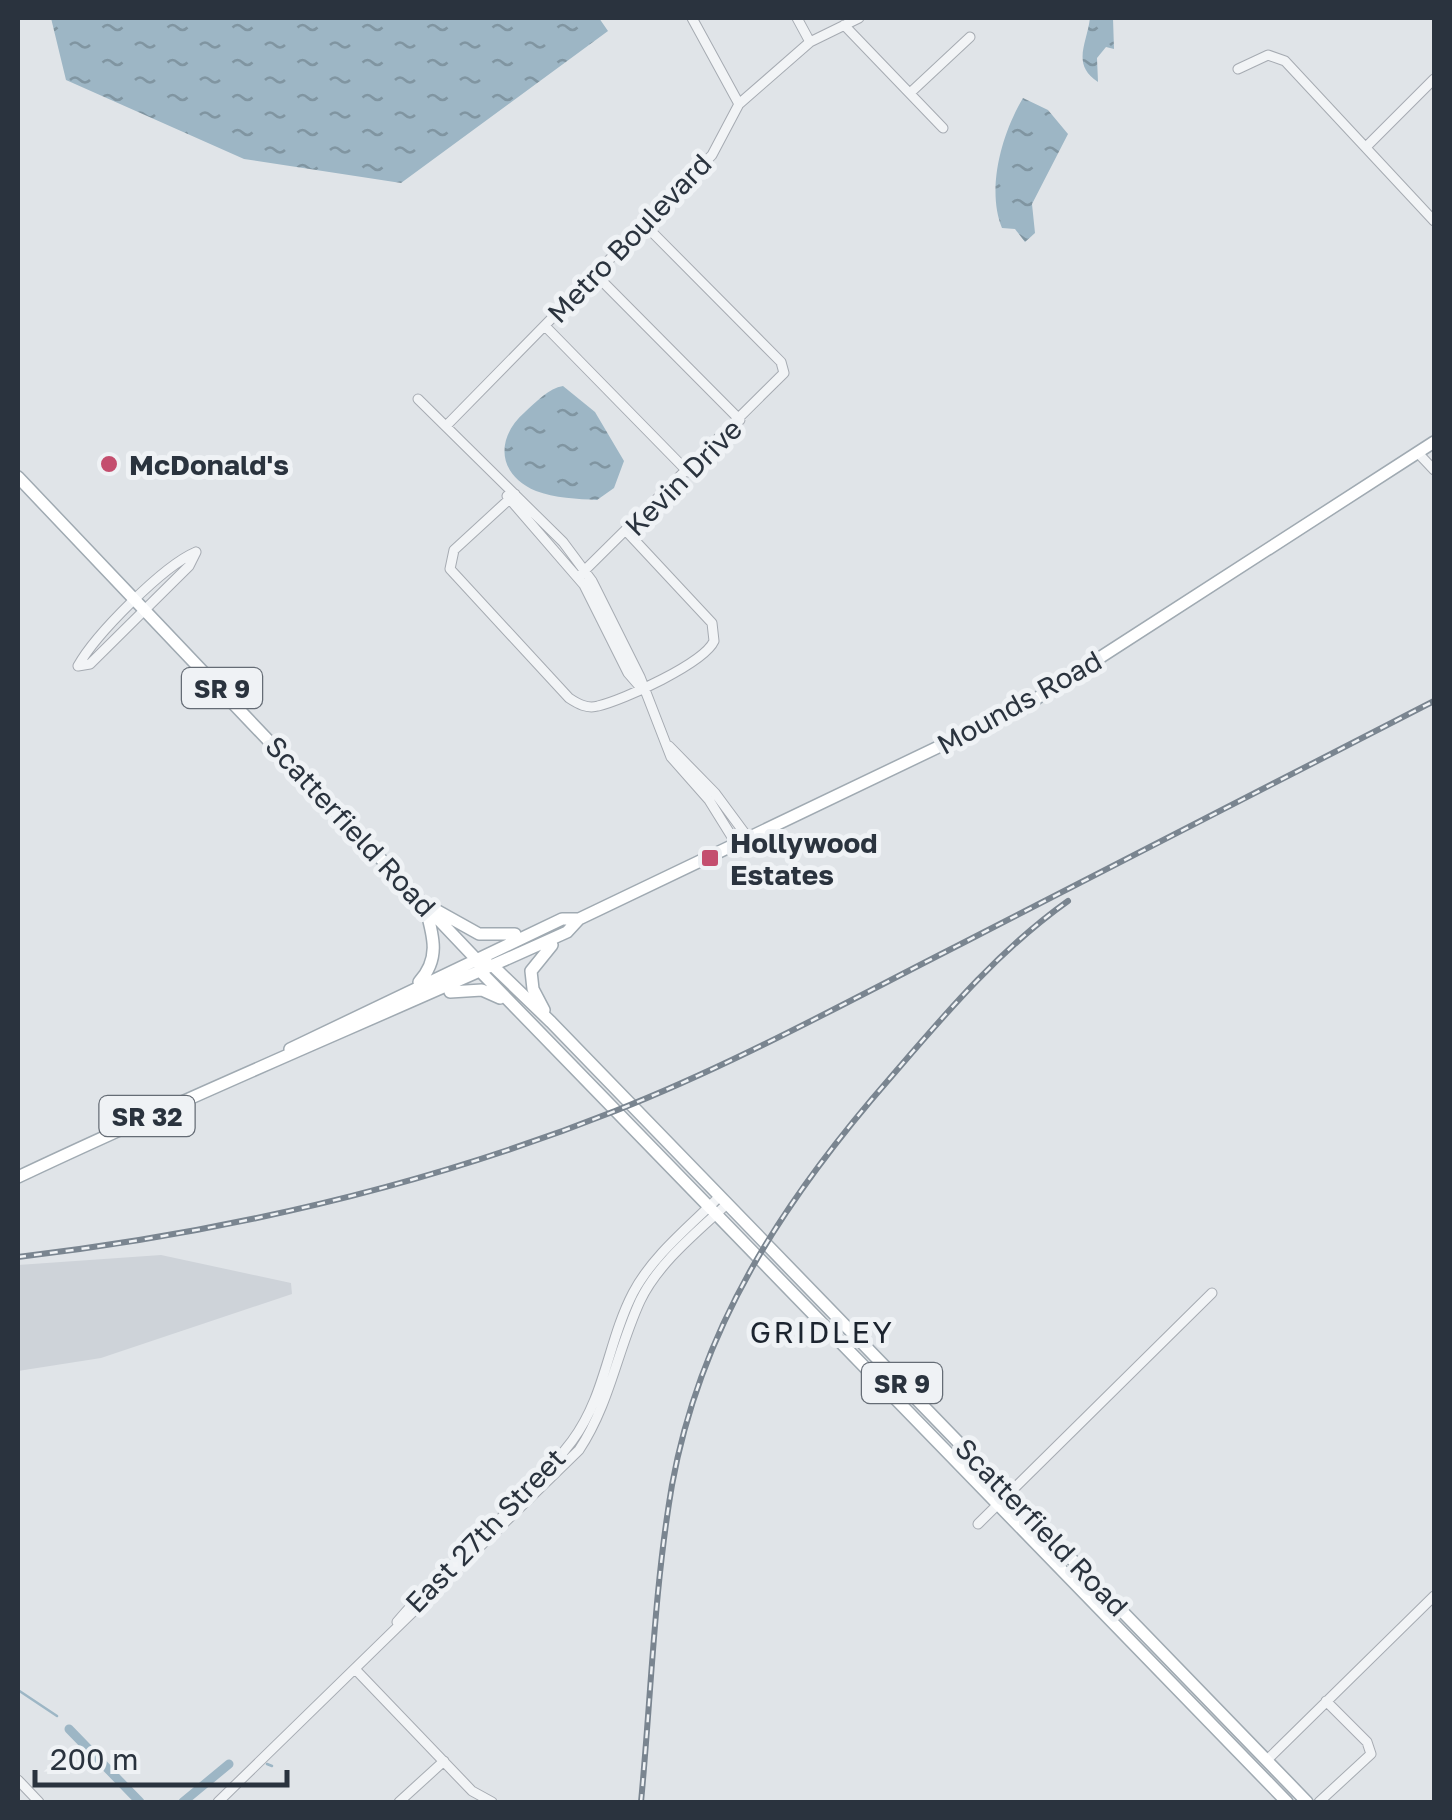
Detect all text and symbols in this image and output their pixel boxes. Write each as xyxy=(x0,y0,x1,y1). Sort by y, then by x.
street label: Metro Boulevard xyxy=(540,147,718,329)
street label: Kevin Drive xyxy=(618,412,748,542)
place label: McDonald's xyxy=(129,448,289,481)
marker: McDonald's xyxy=(98,453,120,475)
street label: Mounds Road xyxy=(931,643,1107,761)
road number: SR 9 xyxy=(182,668,262,708)
street label: Scatterfield Road xyxy=(259,729,443,923)
place label: Hollywood Estates xyxy=(730,826,878,891)
marker: Hollywood Estates xyxy=(699,847,721,869)
road number: SR 32 xyxy=(100,1096,194,1136)
district label: GRIDLEY xyxy=(750,1314,894,1350)
road number: SR 9 xyxy=(862,1363,942,1403)
street label: Scatterfield Road xyxy=(949,1431,1135,1623)
street label: East 27th Street xyxy=(398,1441,572,1619)
scale bar xyxy=(35,1725,288,1787)
text: 200 m xyxy=(50,1741,139,1777)

